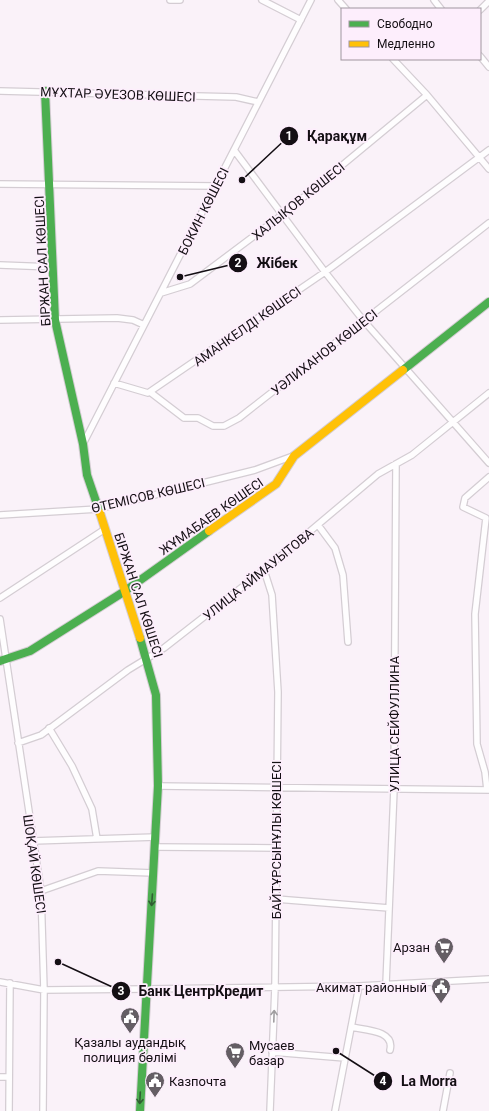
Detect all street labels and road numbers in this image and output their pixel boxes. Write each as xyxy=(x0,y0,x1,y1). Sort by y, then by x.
street label: МҰХТАР ӘУЕЗОВ КӨШЕСІ xyxy=(40,84,196,105)
street label: ХАЛЫҚОВ КӨШЕСІ xyxy=(249,159,348,243)
street label: БОКИН КӨШЕСІ xyxy=(175,165,232,257)
street label: БІРЖАН САЛ КӨШЕСІ xyxy=(32,195,53,327)
street label: АМАНКЕЛДІ КӨШЕСІ xyxy=(191,284,304,369)
street label: УӘЛИХАНОВ КӨШЕСІ xyxy=(268,306,380,398)
street label: ӨТЕМІСОВ КӨШЕСІ xyxy=(90,475,206,516)
street label: ЖҰМАБАЕВ КӨШЕСІ xyxy=(156,475,266,558)
street label: УЛИЦА АЙМАУЫТОВА xyxy=(200,525,317,624)
street label: БІРЖАН САЛ КӨШЕСІ xyxy=(111,531,166,660)
street label: УЛИЦА СЕЙФУЛЛИНА xyxy=(387,655,402,792)
street label: БАЙТҰРСЫНҰЛЫ КӨШЕСІ xyxy=(269,761,284,919)
street label: ШОҚАЙ КӨШЕСІ xyxy=(20,814,49,915)

